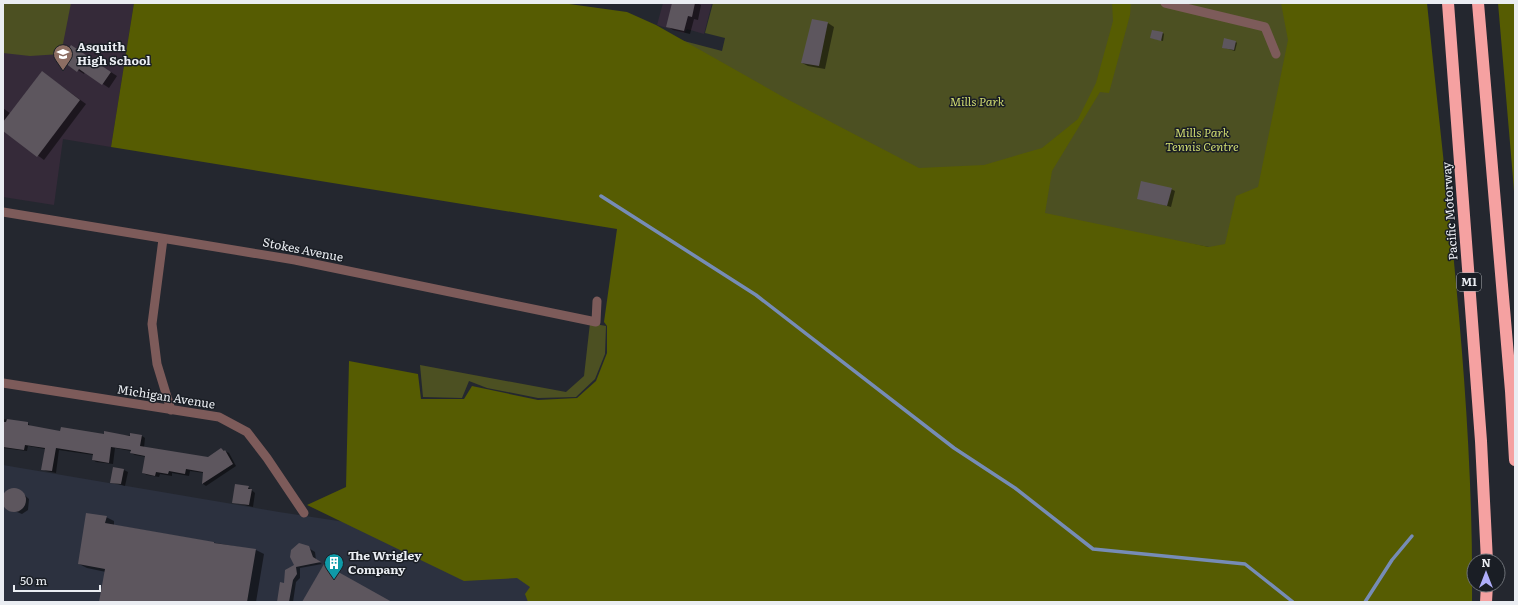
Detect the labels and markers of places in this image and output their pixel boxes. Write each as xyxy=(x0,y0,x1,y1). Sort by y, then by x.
place label: Asquith High School xyxy=(77,37,151,69)
school or university icon: Asquith High School xyxy=(52,43,74,71)
place label: The Wrigley Company xyxy=(348,546,422,578)
building icon: The Wrigley Company xyxy=(323,552,345,580)

